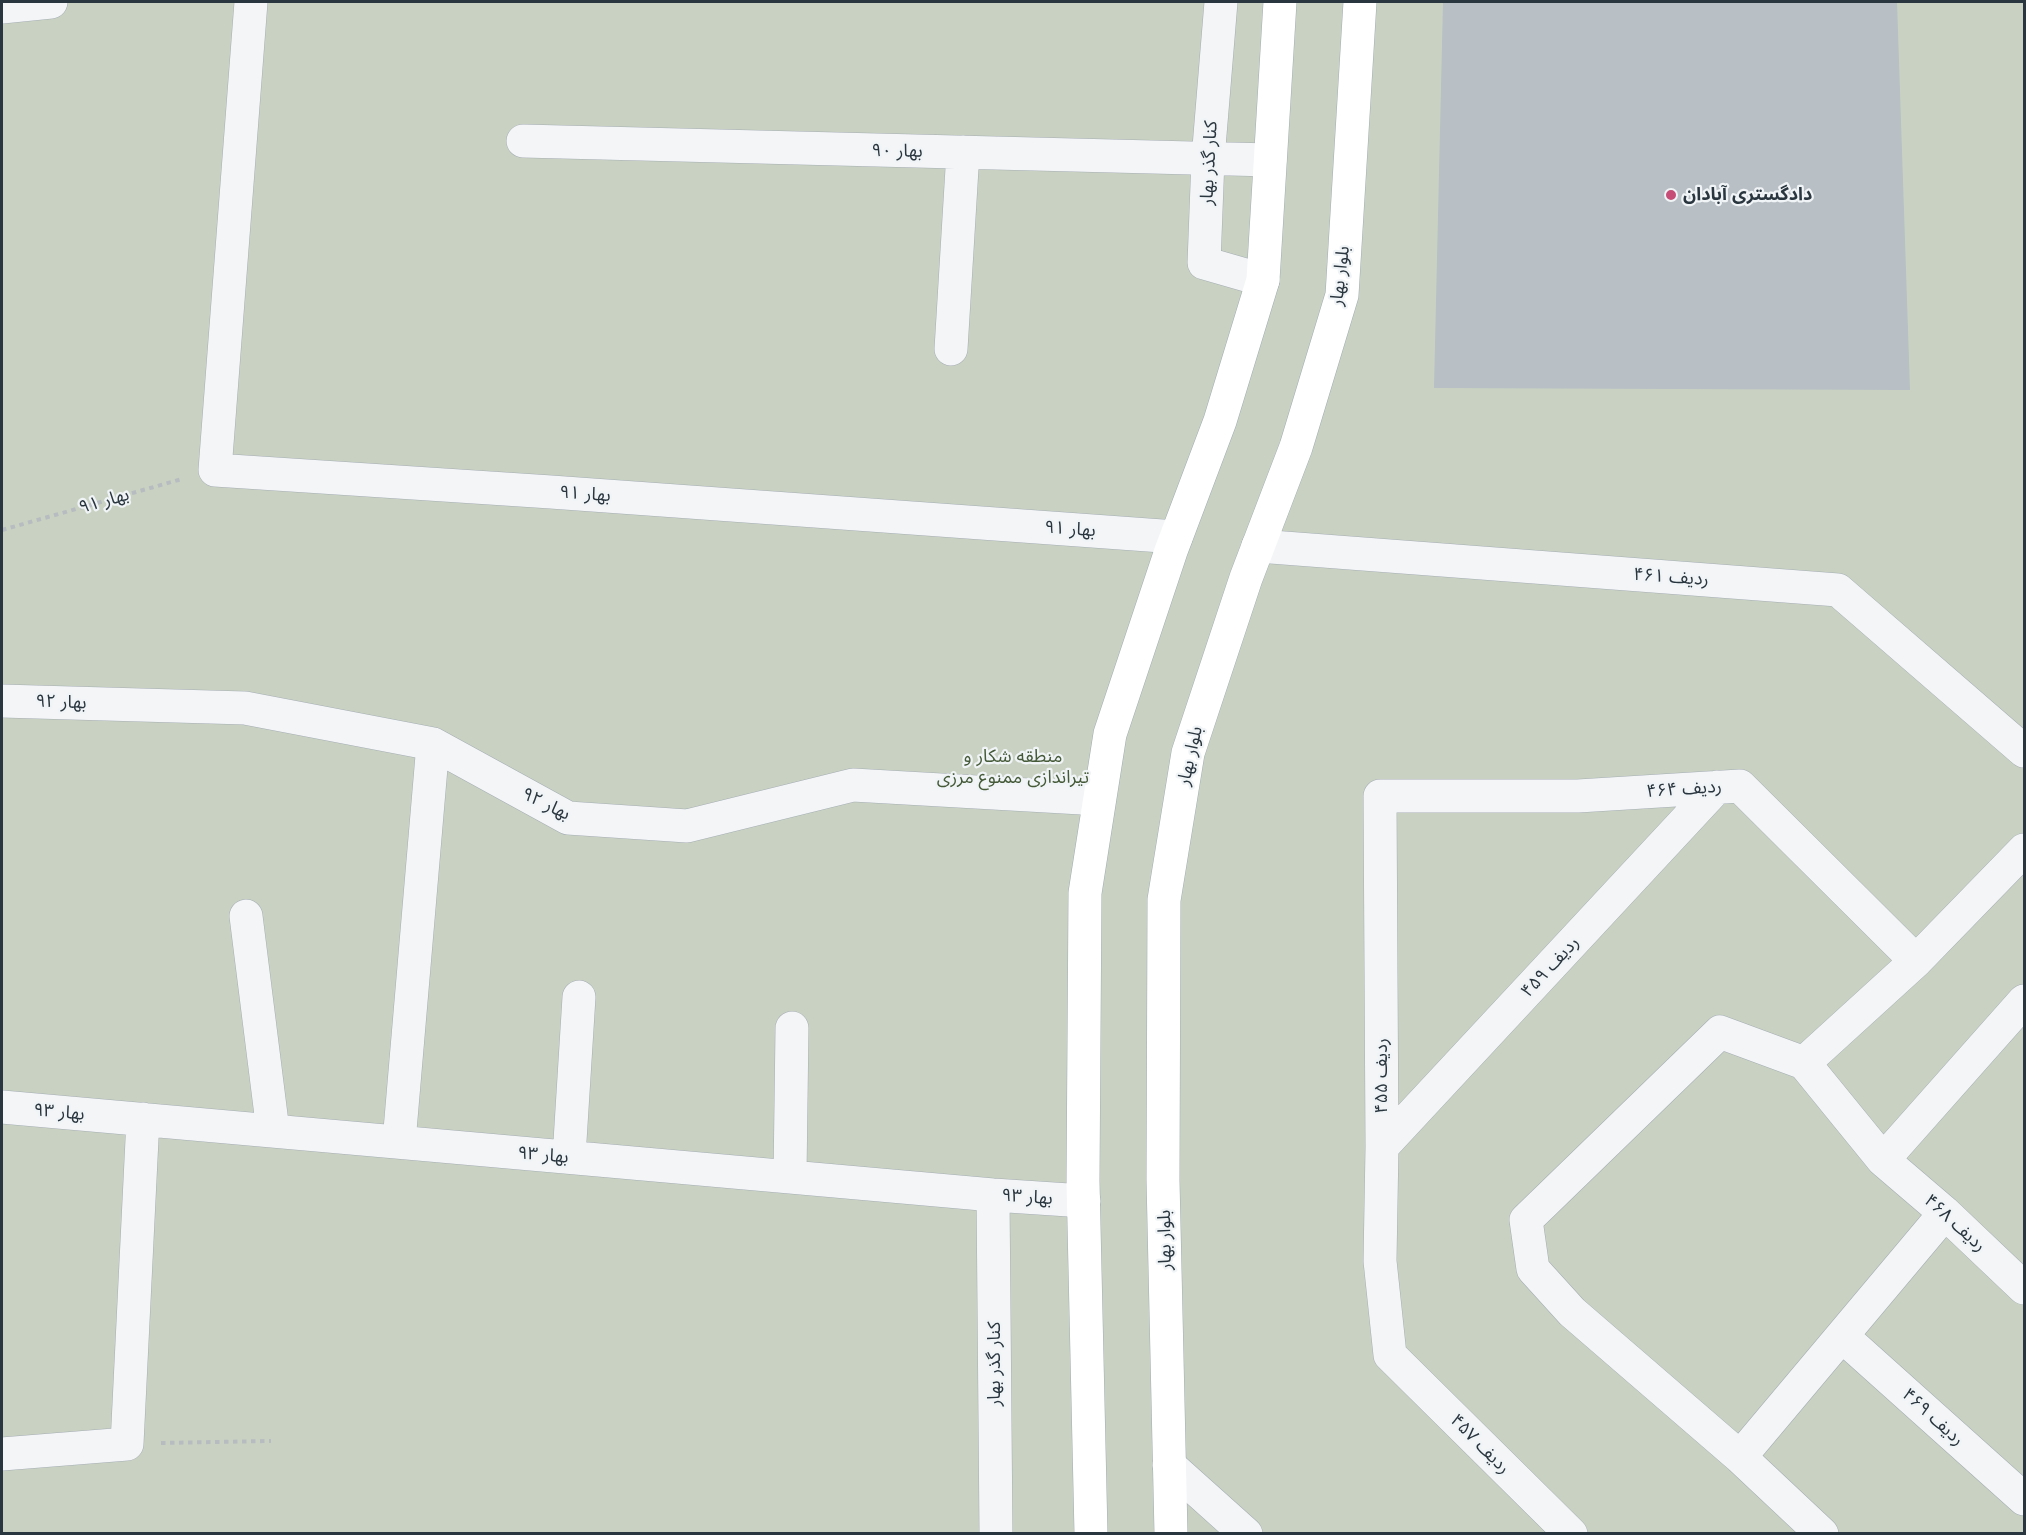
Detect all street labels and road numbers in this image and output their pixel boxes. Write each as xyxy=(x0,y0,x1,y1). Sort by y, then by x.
street label: کنار گذر بهار xyxy=(1196,120,1222,206)
street label: بهار ۹۰ xyxy=(871,140,923,162)
street label: بلوار بهار xyxy=(1326,245,1354,307)
street label: بهار ۹۱ xyxy=(559,481,611,507)
street label: بهار ۹۱ xyxy=(76,484,132,518)
street label: بهار ۹۱ xyxy=(1044,516,1096,542)
street label: ردیف ۴۶۱ xyxy=(1633,564,1709,590)
street label: بهار ۹۲ xyxy=(35,690,87,714)
street label: بلوار بهار xyxy=(1173,724,1207,788)
street label: ردیف ۴۶۴ xyxy=(1646,776,1722,802)
street label: بهار ۹۲ xyxy=(518,783,574,825)
street label: ردیف ۴۵۹ xyxy=(1516,932,1584,1002)
street label: ردیف ۴۵۵ xyxy=(1371,1038,1393,1114)
street label: بهار ۹۳ xyxy=(32,1099,86,1125)
street label: بهار ۹۳ xyxy=(516,1142,570,1168)
street label: بهار ۹۳ xyxy=(1001,1184,1053,1210)
street label: ردیف ۴۶۸ xyxy=(1920,1190,1990,1256)
street label: بلوار بهار xyxy=(1154,1210,1176,1270)
street label: کنار گذر بهار xyxy=(984,1322,1006,1406)
street label: ردیف ۴۶۹ xyxy=(1898,1384,1968,1450)
street label: ردیف ۴۵۷ xyxy=(1446,1410,1514,1478)

